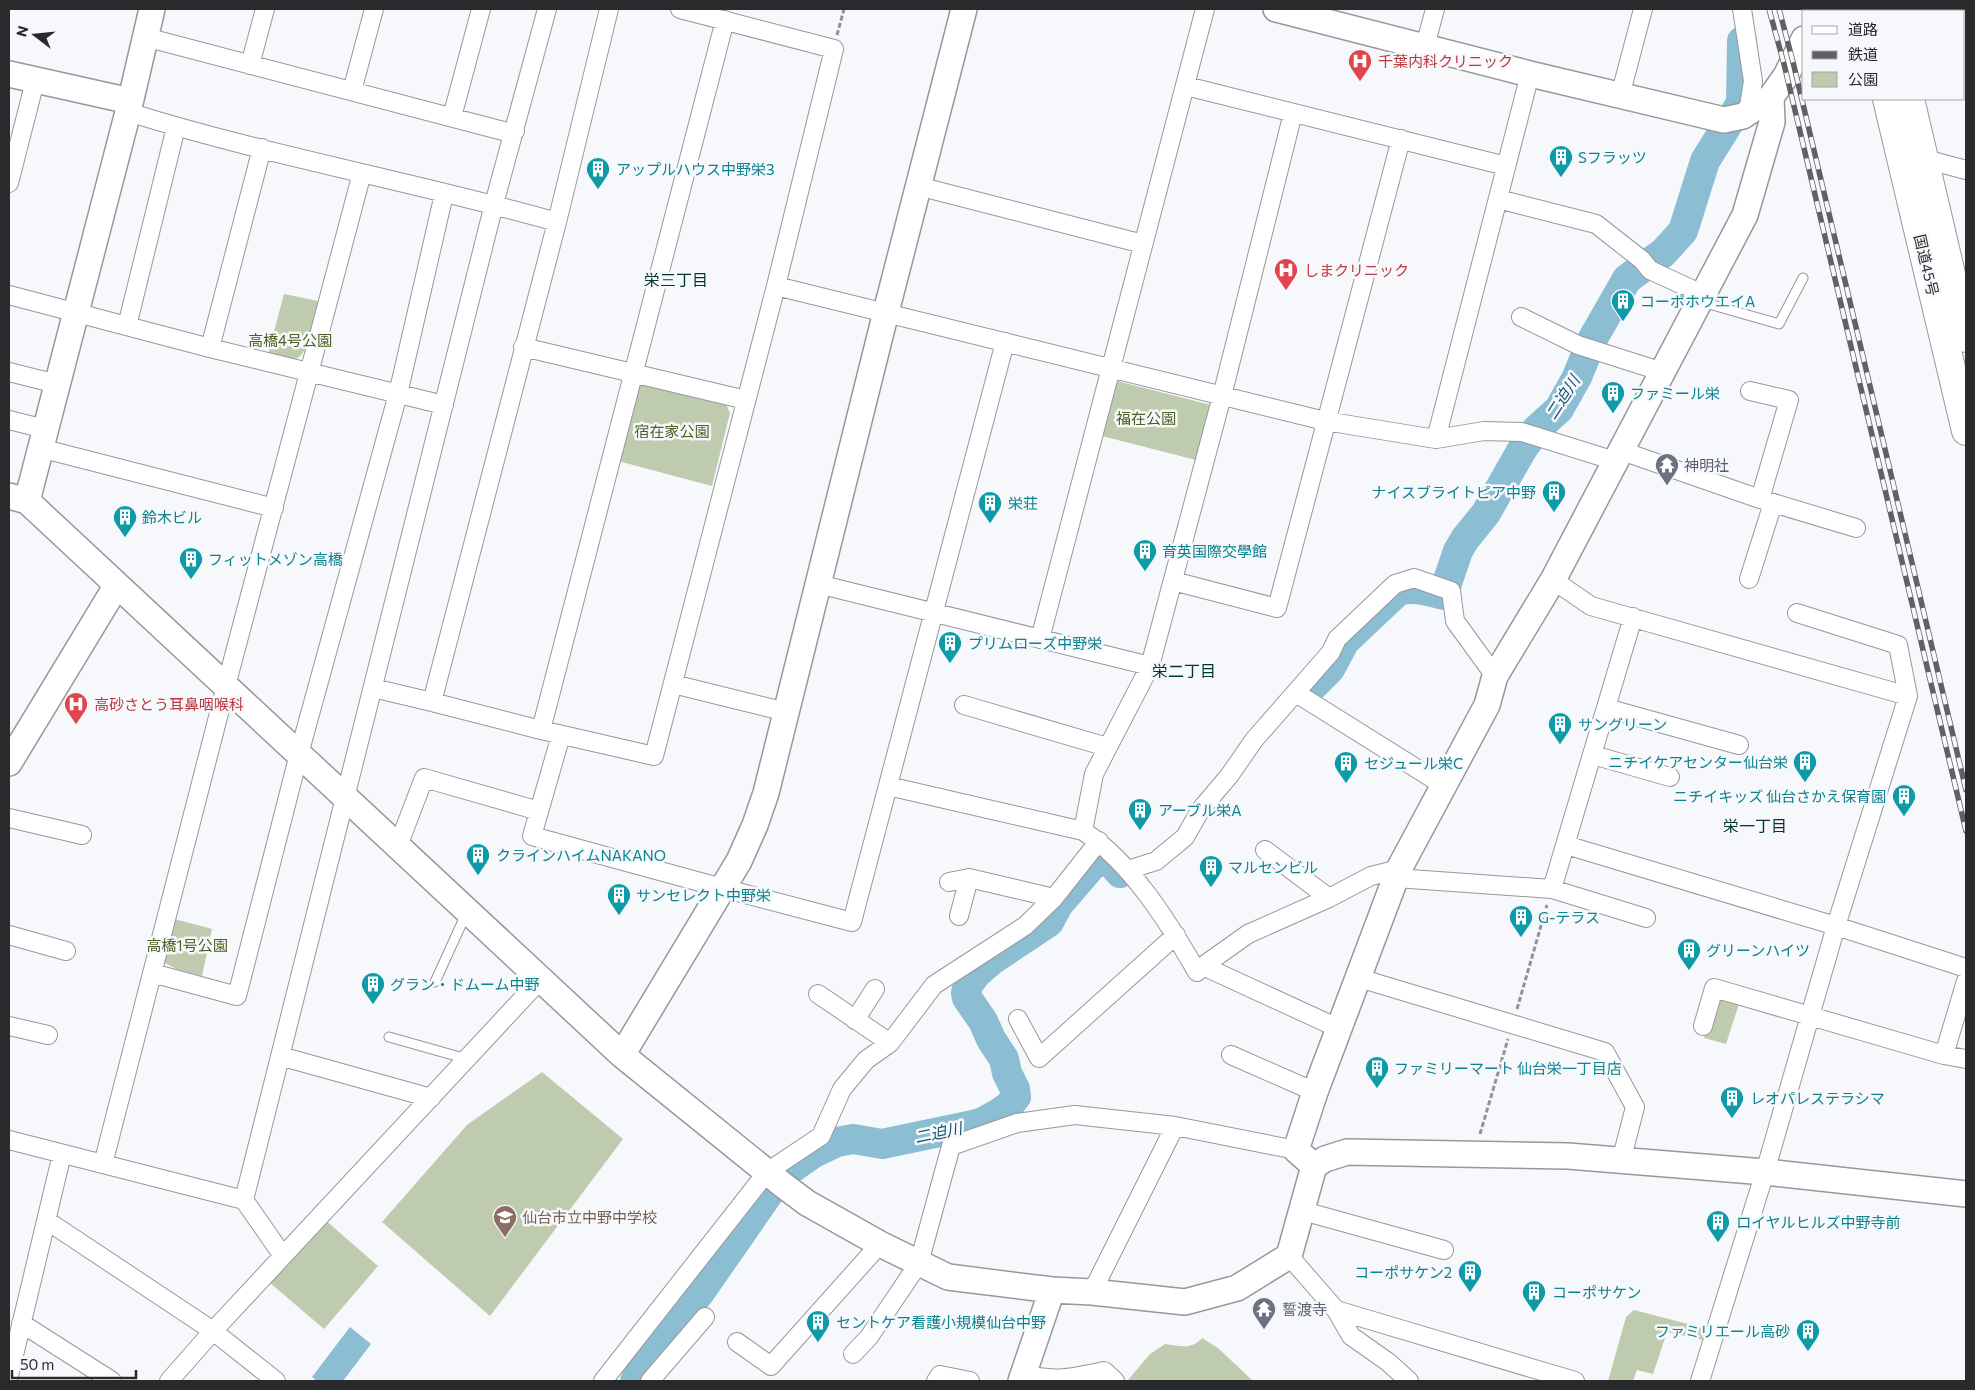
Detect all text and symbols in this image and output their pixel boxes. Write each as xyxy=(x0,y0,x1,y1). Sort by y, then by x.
north arrow xyxy=(10,10,60,60)
legend xyxy=(1802,10,1965,100)
text: 道路 xyxy=(1848,20,1878,38)
text: N xyxy=(12,24,32,39)
text: 鉄道 xyxy=(1848,45,1878,63)
hospital icon: 千葉内科クリニック xyxy=(1347,48,1373,82)
place label: 千葉内科クリニック xyxy=(1378,52,1513,70)
text: 公園 xyxy=(1848,70,1878,88)
building icon: Sフラッツ xyxy=(1548,144,1574,178)
place label: Sフラッツ xyxy=(1578,148,1647,166)
building icon: アップルハウス中野栄3 xyxy=(585,156,611,190)
place label: アップルハウス中野栄3 xyxy=(616,160,775,178)
street label: 国道45号 xyxy=(1911,232,1943,298)
hospital icon: しまクリニック xyxy=(1273,257,1299,291)
place label: しまクリニック xyxy=(1304,261,1409,279)
district label: 栄三丁目 xyxy=(644,270,708,289)
building icon: コーポホウエイA xyxy=(1610,288,1636,322)
place label: コーポホウエイA xyxy=(1640,292,1755,310)
park label: 高橋4号公園 xyxy=(248,331,332,349)
water label: 二迫川 xyxy=(1541,370,1584,422)
building icon: ファミール栄 xyxy=(1600,380,1626,414)
place label: ファミール栄 xyxy=(1630,384,1720,402)
park label: 福在公園 xyxy=(1116,409,1176,427)
park label: 宿在家公園 xyxy=(634,422,710,440)
temple icon: 神明社 xyxy=(1654,452,1680,486)
place label: 神明社 xyxy=(1684,456,1729,474)
building icon: ナイスブライトピア中野 xyxy=(1541,479,1567,513)
place label: ナイスブライトピア中野 xyxy=(1371,483,1536,501)
building icon: 栄荘 xyxy=(977,490,1003,524)
place label: 栄荘 xyxy=(1008,494,1038,512)
building icon: 鈴木ビル xyxy=(112,504,138,538)
place label: 鈴木ビル xyxy=(142,508,202,526)
building icon: 育英国際交學館 xyxy=(1132,538,1158,572)
place label: 育英国際交學館 xyxy=(1162,542,1267,560)
building icon: フィットメゾン高橋 xyxy=(178,546,204,580)
place label: フィットメゾン高橋 xyxy=(208,550,343,568)
building icon: プリムローズ中野栄 xyxy=(937,630,963,664)
place label: プリムローズ中野栄 xyxy=(968,634,1102,652)
district label: 栄二丁目 xyxy=(1152,661,1216,680)
hospital icon: 高砂さとう耳鼻咽喉科 xyxy=(63,691,89,725)
place label: 高砂さとう耳鼻咽喉科 xyxy=(94,695,244,713)
building icon: サングリーン xyxy=(1547,711,1573,745)
place label: サングリーン xyxy=(1578,715,1667,733)
building icon: ニチイケアセンター仙台栄 xyxy=(1792,749,1818,783)
building icon: セジュール栄C xyxy=(1333,750,1359,784)
place label: ニチイケアセンター仙台栄 xyxy=(1608,753,1788,771)
place label: セジュール栄C xyxy=(1364,754,1463,772)
building icon: ニチイキッズ 仙台さかえ保育園 xyxy=(1891,783,1917,817)
place label: ニチイキッズ 仙台さかえ保育園 xyxy=(1673,787,1886,805)
building icon: アーブル栄A xyxy=(1127,797,1153,831)
place label: アーブル栄A xyxy=(1158,801,1242,819)
district label: 栄一丁目 xyxy=(1723,816,1787,835)
building icon: クラインハイムNAKANO xyxy=(465,842,491,876)
place label: クラインハイムNAKANO xyxy=(496,846,666,864)
building icon: マルセンビル xyxy=(1198,854,1224,888)
place label: マルセンビル xyxy=(1228,858,1318,876)
building icon: サンセレクト中野栄 xyxy=(606,882,632,916)
place label: サンセレクト中野栄 xyxy=(636,886,771,904)
building icon: G-テラス xyxy=(1508,904,1534,938)
place label: G-テラス xyxy=(1538,908,1600,926)
park label: 高橋1号公園 xyxy=(146,936,228,954)
building icon: グリーンハイツ xyxy=(1676,937,1702,971)
place label: グリーンハイツ xyxy=(1706,941,1810,959)
building icon: グラン・ドムーム中野 xyxy=(360,971,386,1005)
place label: グラン・ドムーム中野 xyxy=(390,975,540,993)
building icon: ファミリーマート 仙台栄一丁目店 xyxy=(1364,1055,1390,1089)
place label: ファミリーマート 仙台栄一丁目店 xyxy=(1394,1059,1622,1077)
building icon: レオパレステラシマ xyxy=(1719,1085,1745,1119)
place label: レオパレステラシマ xyxy=(1750,1089,1885,1107)
water label: 二迫川 xyxy=(913,1117,965,1146)
school or university icon: 仙台市立中野中学校 xyxy=(492,1204,518,1238)
place label: 仙台市立中野中学校 xyxy=(522,1208,657,1226)
building icon: ロイヤルヒルズ中野寺前 xyxy=(1705,1209,1731,1243)
place label: ロイヤルヒルズ中野寺前 xyxy=(1736,1213,1901,1231)
building icon: コーポサケン2 xyxy=(1457,1259,1483,1293)
place label: コーポサケン2 xyxy=(1354,1263,1452,1281)
building icon: コーポサケン xyxy=(1521,1279,1547,1313)
place label: コーポサケン xyxy=(1552,1283,1642,1301)
temple icon: 誓渡寺 xyxy=(1251,1296,1277,1330)
place label: 誓渡寺 xyxy=(1282,1300,1327,1318)
building icon: セントケア看護小規模仙台中野 xyxy=(805,1309,831,1343)
place label: セントケア看護小規模仙台中野 xyxy=(836,1313,1046,1331)
building icon: ファミリエール高砂 xyxy=(1795,1318,1821,1352)
place label: ファミリエール高砂 xyxy=(1655,1322,1790,1340)
scale bar xyxy=(12,1348,136,1380)
text: 50 m xyxy=(20,1355,54,1373)

